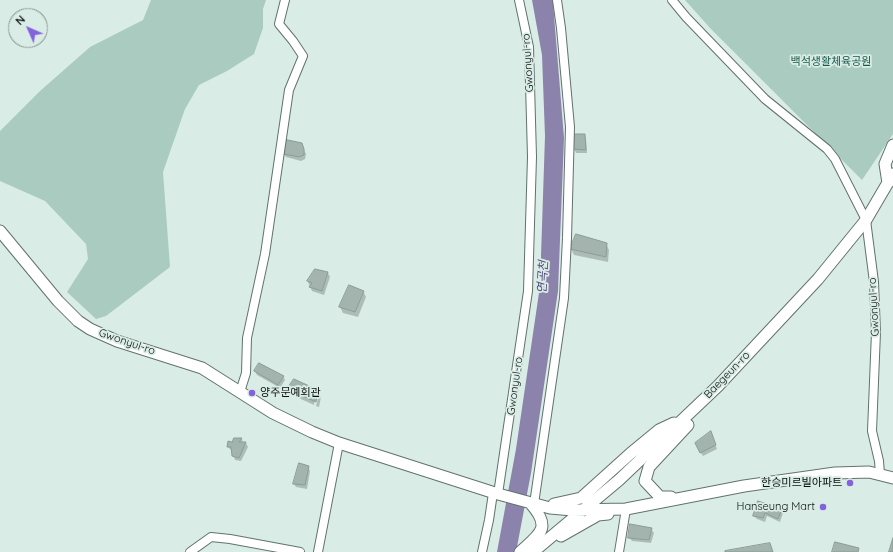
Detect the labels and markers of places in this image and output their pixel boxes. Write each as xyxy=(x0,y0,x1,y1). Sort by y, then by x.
place label: 양주문예회관 xyxy=(260,386,321,400)
marker: 양주문예회관 xyxy=(247,388,257,398)
place label: 한승미르빌아파트 xyxy=(761,476,842,490)
marker: 한승미르빌아파트 xyxy=(845,478,855,488)
place label: Hanseung Mart xyxy=(736,500,815,514)
marker: Hanseung Mart xyxy=(818,502,828,512)

